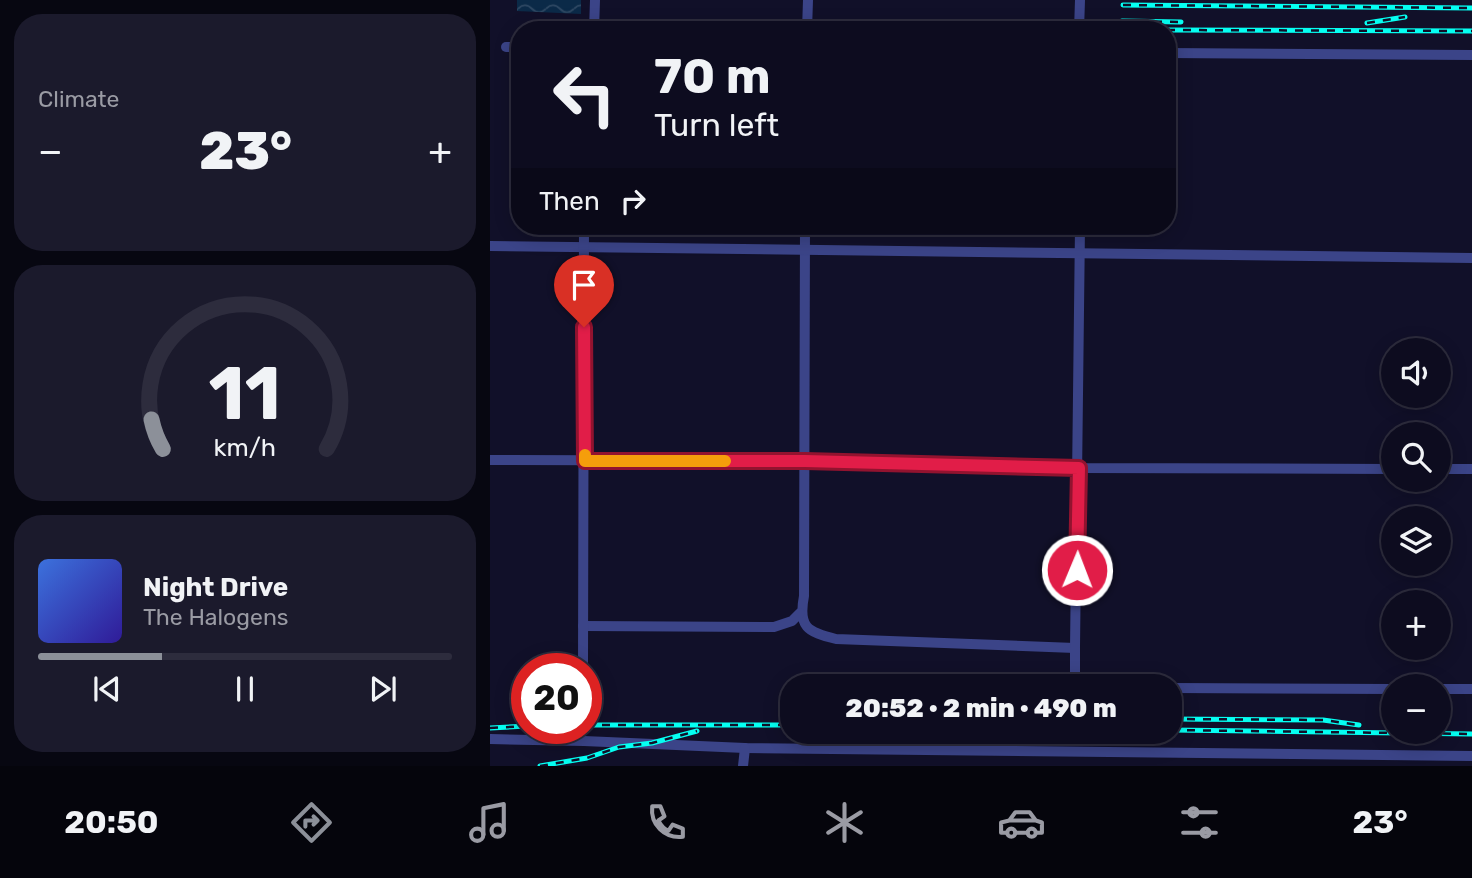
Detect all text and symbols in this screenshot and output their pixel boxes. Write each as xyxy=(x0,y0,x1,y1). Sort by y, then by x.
text: 70 m xyxy=(654,47,771,105)
icon: left xyxy=(539,49,630,140)
text: Climate xyxy=(38,85,119,113)
text: Turn left xyxy=(654,106,779,144)
text: 23° xyxy=(199,120,292,182)
text: − xyxy=(38,128,63,174)
text: + xyxy=(428,128,452,174)
icon: right xyxy=(614,182,652,220)
text: Then xyxy=(539,186,600,217)
pin xyxy=(554,255,614,327)
icon: arrive xyxy=(565,266,603,304)
map controls xyxy=(1381,338,1451,744)
button: sound xyxy=(1381,338,1451,408)
text: 11 xyxy=(209,351,281,437)
button: search xyxy=(1381,422,1451,492)
text: km/h xyxy=(214,433,276,462)
button: layers xyxy=(1381,506,1451,576)
position arrow xyxy=(1040,533,1114,607)
text: Night Drive xyxy=(143,572,288,603)
button: + xyxy=(1381,590,1451,660)
text: The Halogens xyxy=(143,603,289,631)
speed limit sign: 20 xyxy=(511,653,602,744)
icon: previous xyxy=(88,670,126,708)
icon: pause xyxy=(226,670,264,708)
icon: next xyxy=(364,670,402,708)
button: − xyxy=(1381,674,1451,744)
text: 20:52 · 2 min · 490 m xyxy=(845,693,1117,724)
icon: directions xyxy=(287,798,336,847)
icon: music xyxy=(465,798,514,847)
icon: phone xyxy=(642,798,691,847)
icon: climate xyxy=(820,798,869,847)
icon: car xyxy=(997,798,1046,847)
icon: filters xyxy=(1175,798,1224,847)
text: 20:50 xyxy=(64,803,159,841)
text: 23° xyxy=(1353,803,1408,841)

